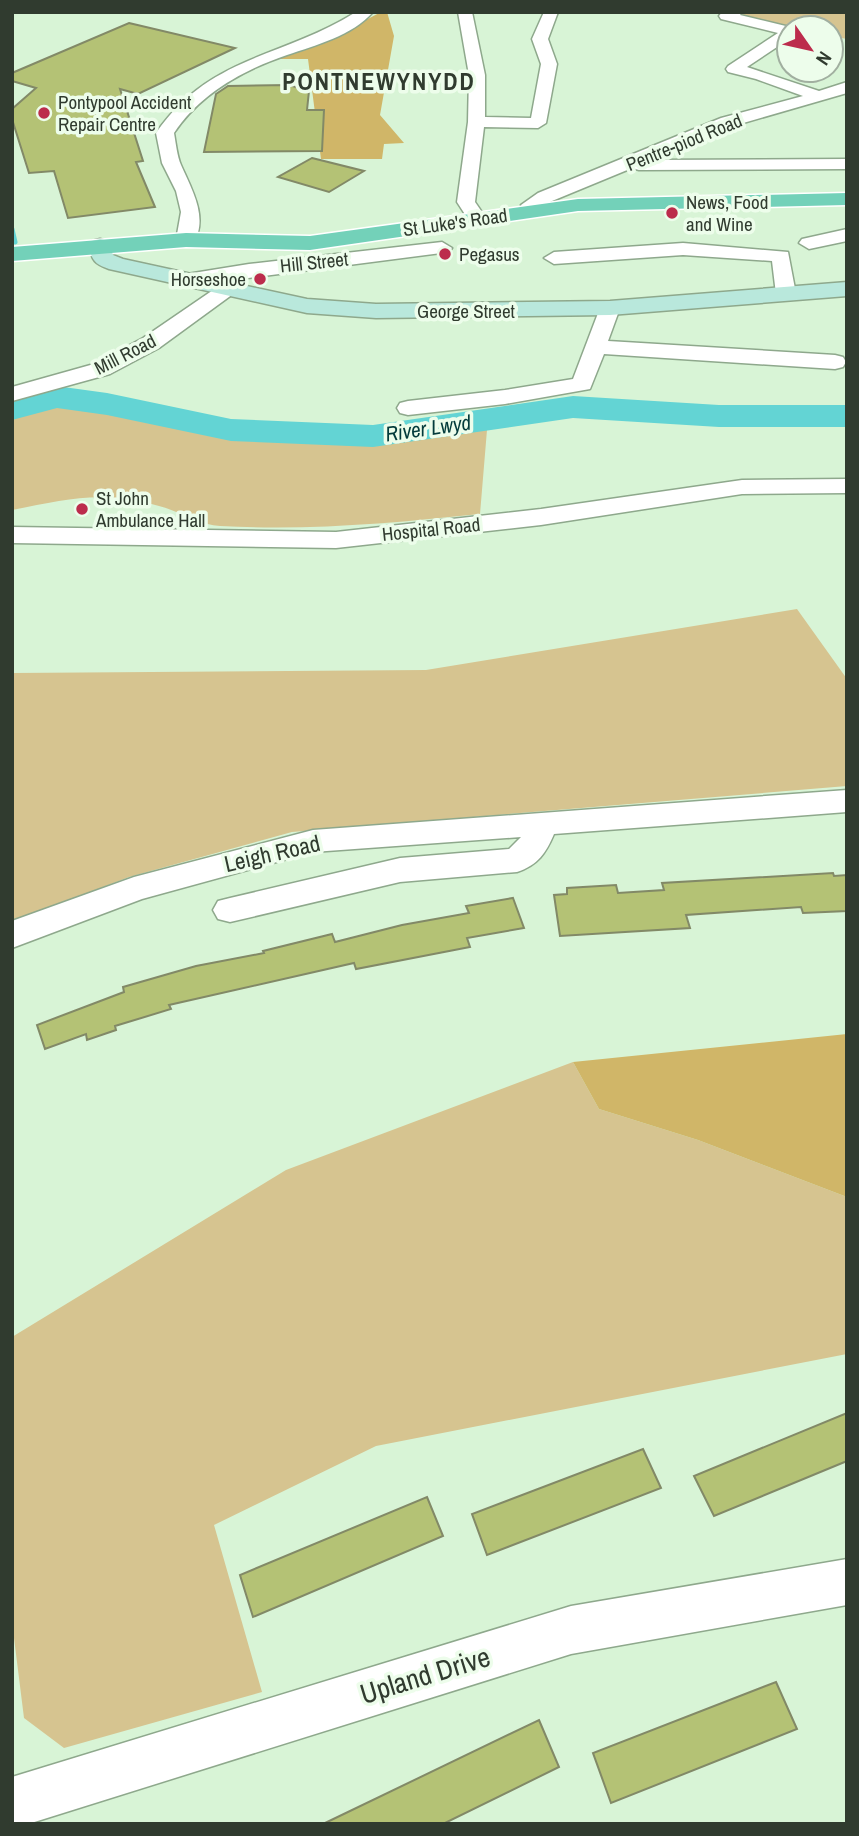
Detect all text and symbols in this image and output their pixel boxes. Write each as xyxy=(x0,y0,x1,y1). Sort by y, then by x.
north arrow xyxy=(775,14,845,84)
text: N xyxy=(810,47,838,70)
district label: PONTNEWYNYDD xyxy=(282,65,476,97)
place label: Pontypool Accident Repair Centre xyxy=(58,89,192,137)
marker: Pontypool Accident Repair Centre xyxy=(36,105,52,121)
street label: Pentre-piod Road xyxy=(622,107,746,177)
place label: News, Food and Wine xyxy=(686,189,768,237)
street label: St Luke's Road xyxy=(401,202,509,242)
marker: News, Food and Wine xyxy=(664,205,680,221)
place label: Pegasus xyxy=(459,241,520,267)
street label: Hill Street xyxy=(279,245,350,279)
marker: Pegasus xyxy=(437,246,453,262)
place label: Horseshoe xyxy=(171,266,246,292)
marker: Horseshoe xyxy=(252,271,268,287)
street label: George Street xyxy=(417,298,516,324)
street label: Mill Road xyxy=(90,327,160,381)
water label: River Lwyd xyxy=(383,408,473,448)
place label: St John Ambulance Hall xyxy=(95,485,205,533)
marker: St John Ambulance Hall xyxy=(74,501,90,517)
street label: Hospital Road xyxy=(381,511,481,547)
street label: Leigh Road xyxy=(221,827,323,879)
street label: Upland Drive xyxy=(355,1637,495,1713)

